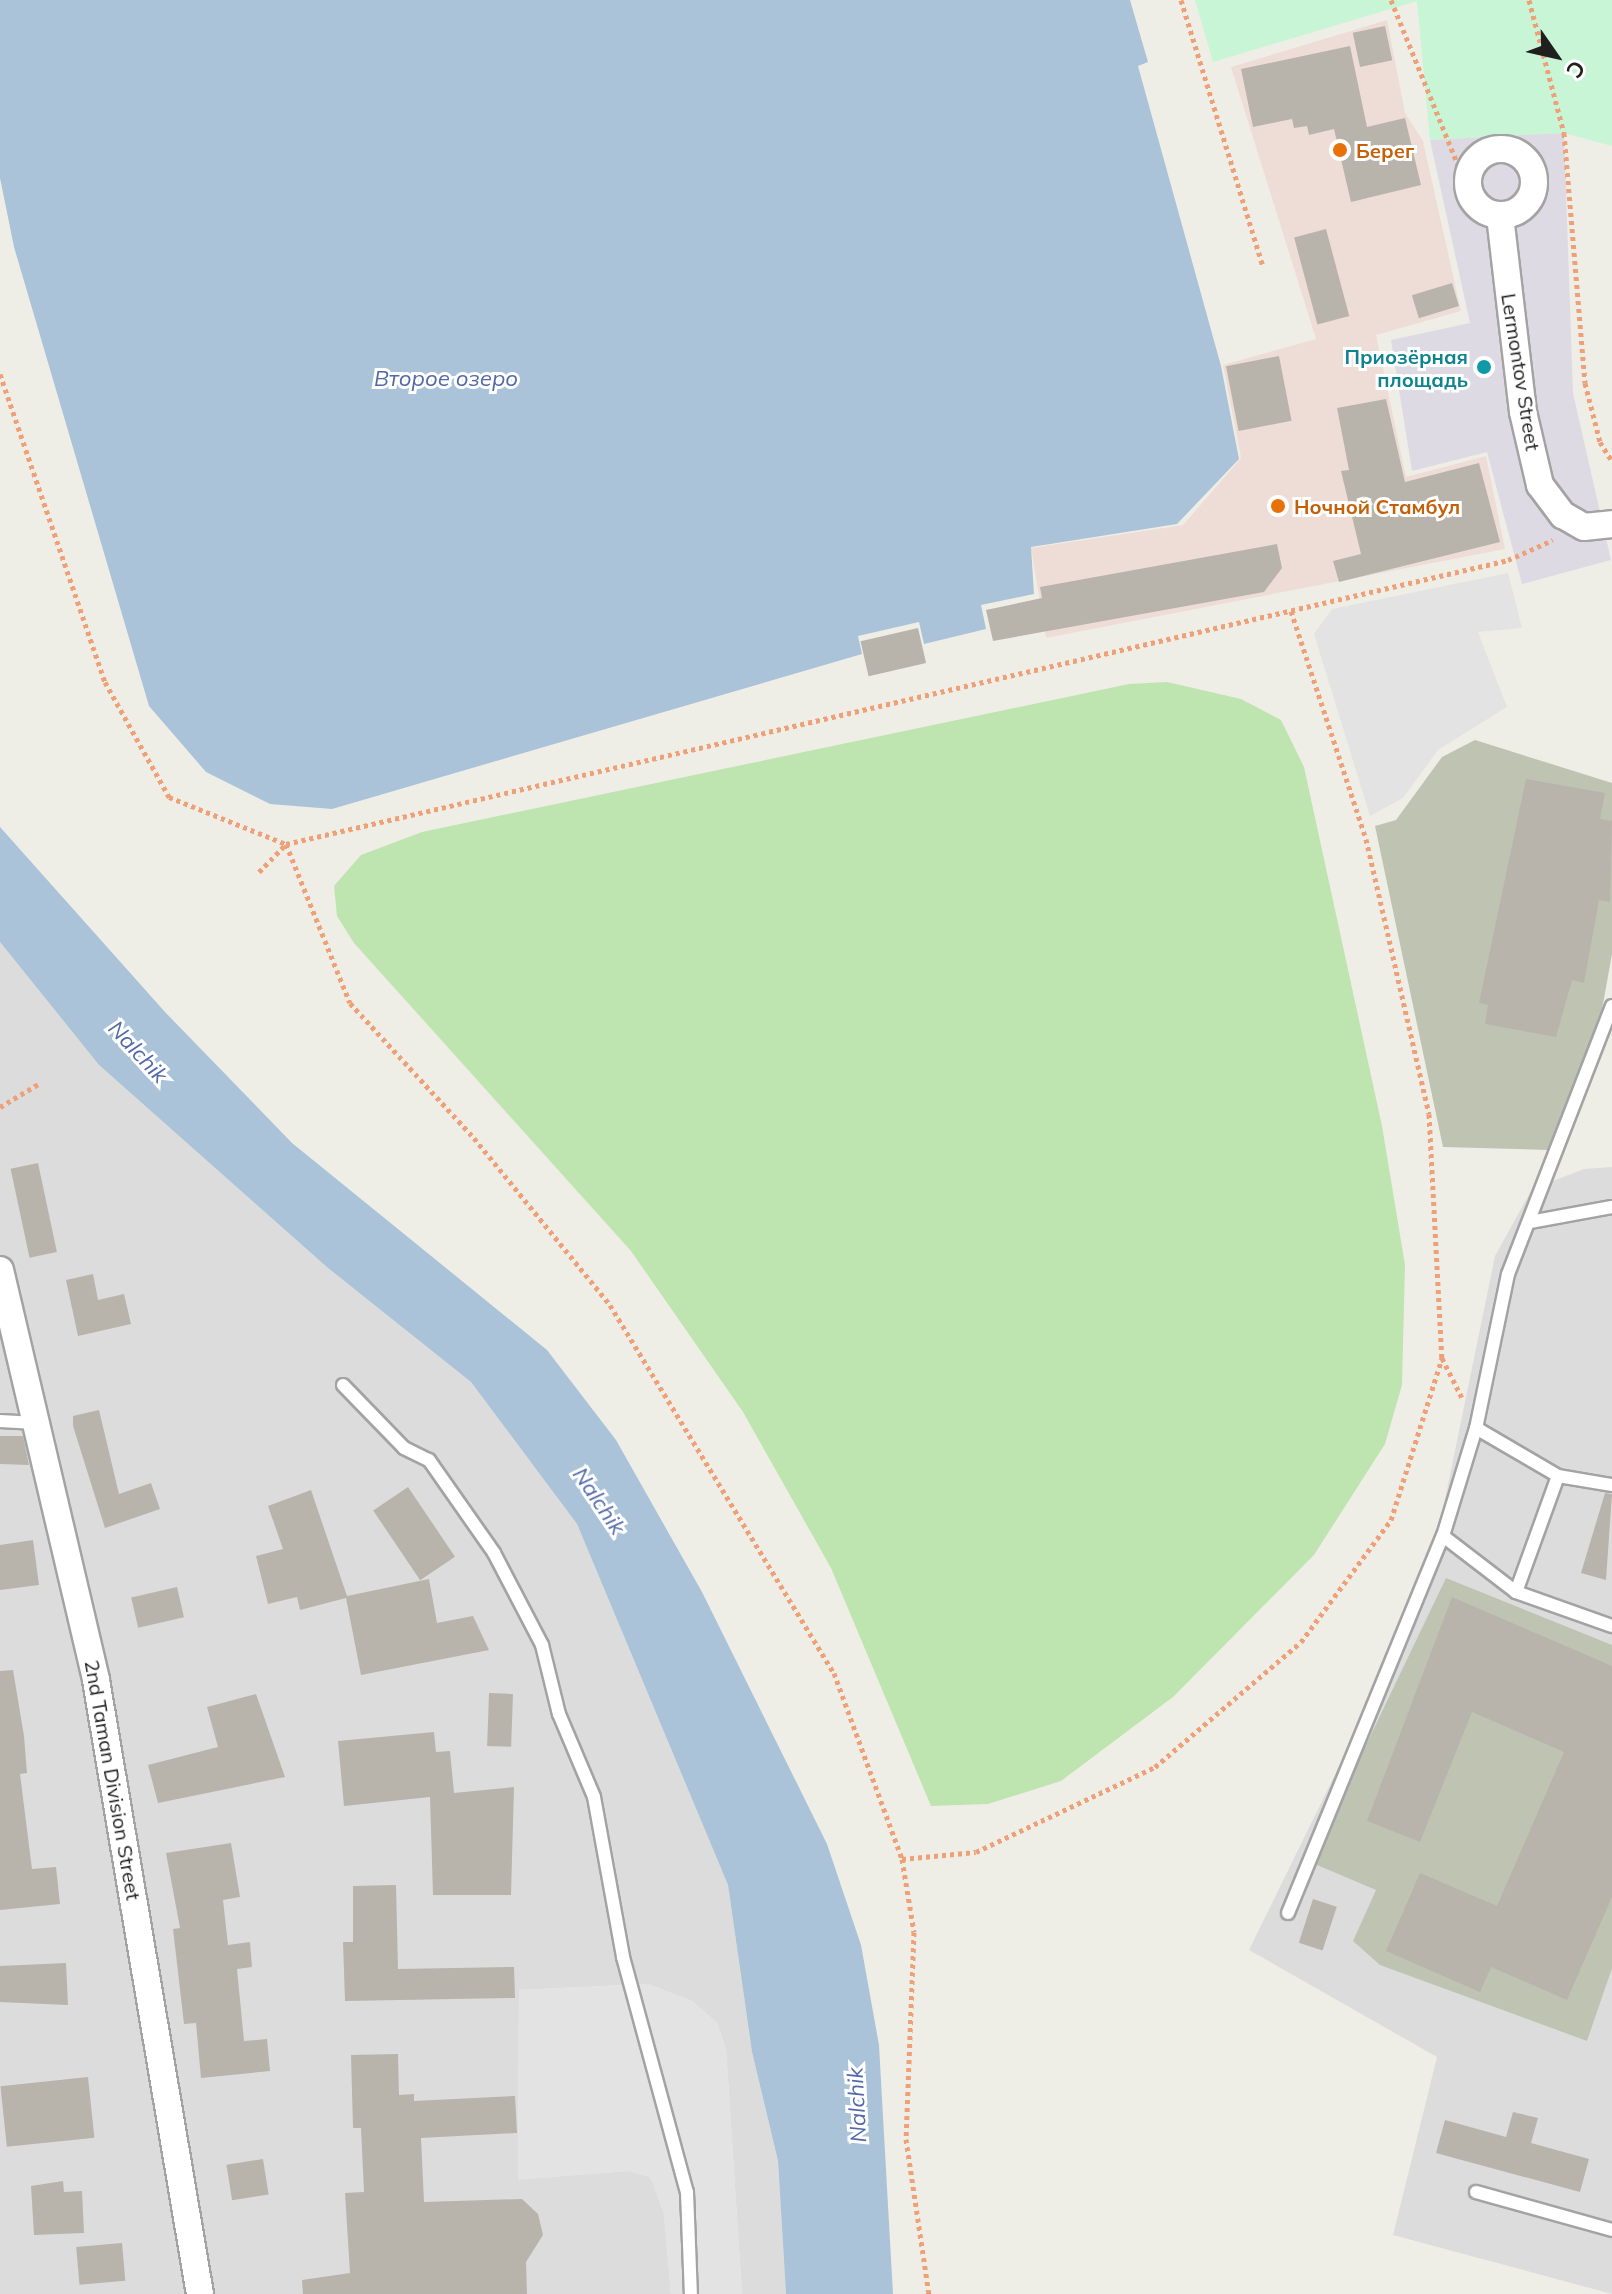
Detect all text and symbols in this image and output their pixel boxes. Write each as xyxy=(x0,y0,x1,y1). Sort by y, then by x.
north arrow xyxy=(1516,16,1596,96)
text: С xyxy=(1560,55,1592,83)
place label: Берег xyxy=(1356,138,1414,162)
marker: Берег xyxy=(1331,141,1349,159)
street label: Lermontov Street xyxy=(1497,292,1545,452)
place label: Приозёрная площадь xyxy=(1345,344,1468,391)
marker: Приозёрная площадь xyxy=(1475,358,1493,376)
water label: Второе озеро xyxy=(374,366,518,392)
place label: Ночной Стамбул xyxy=(1294,494,1460,518)
marker: Ночной Стамбул xyxy=(1269,497,1287,515)
water label: Nalchik xyxy=(103,1015,173,1089)
water label: Nalchik xyxy=(567,1462,631,1540)
street label: 2nd Taman Division Street xyxy=(80,1658,146,1902)
water label: Nalchik xyxy=(842,2067,872,2143)

